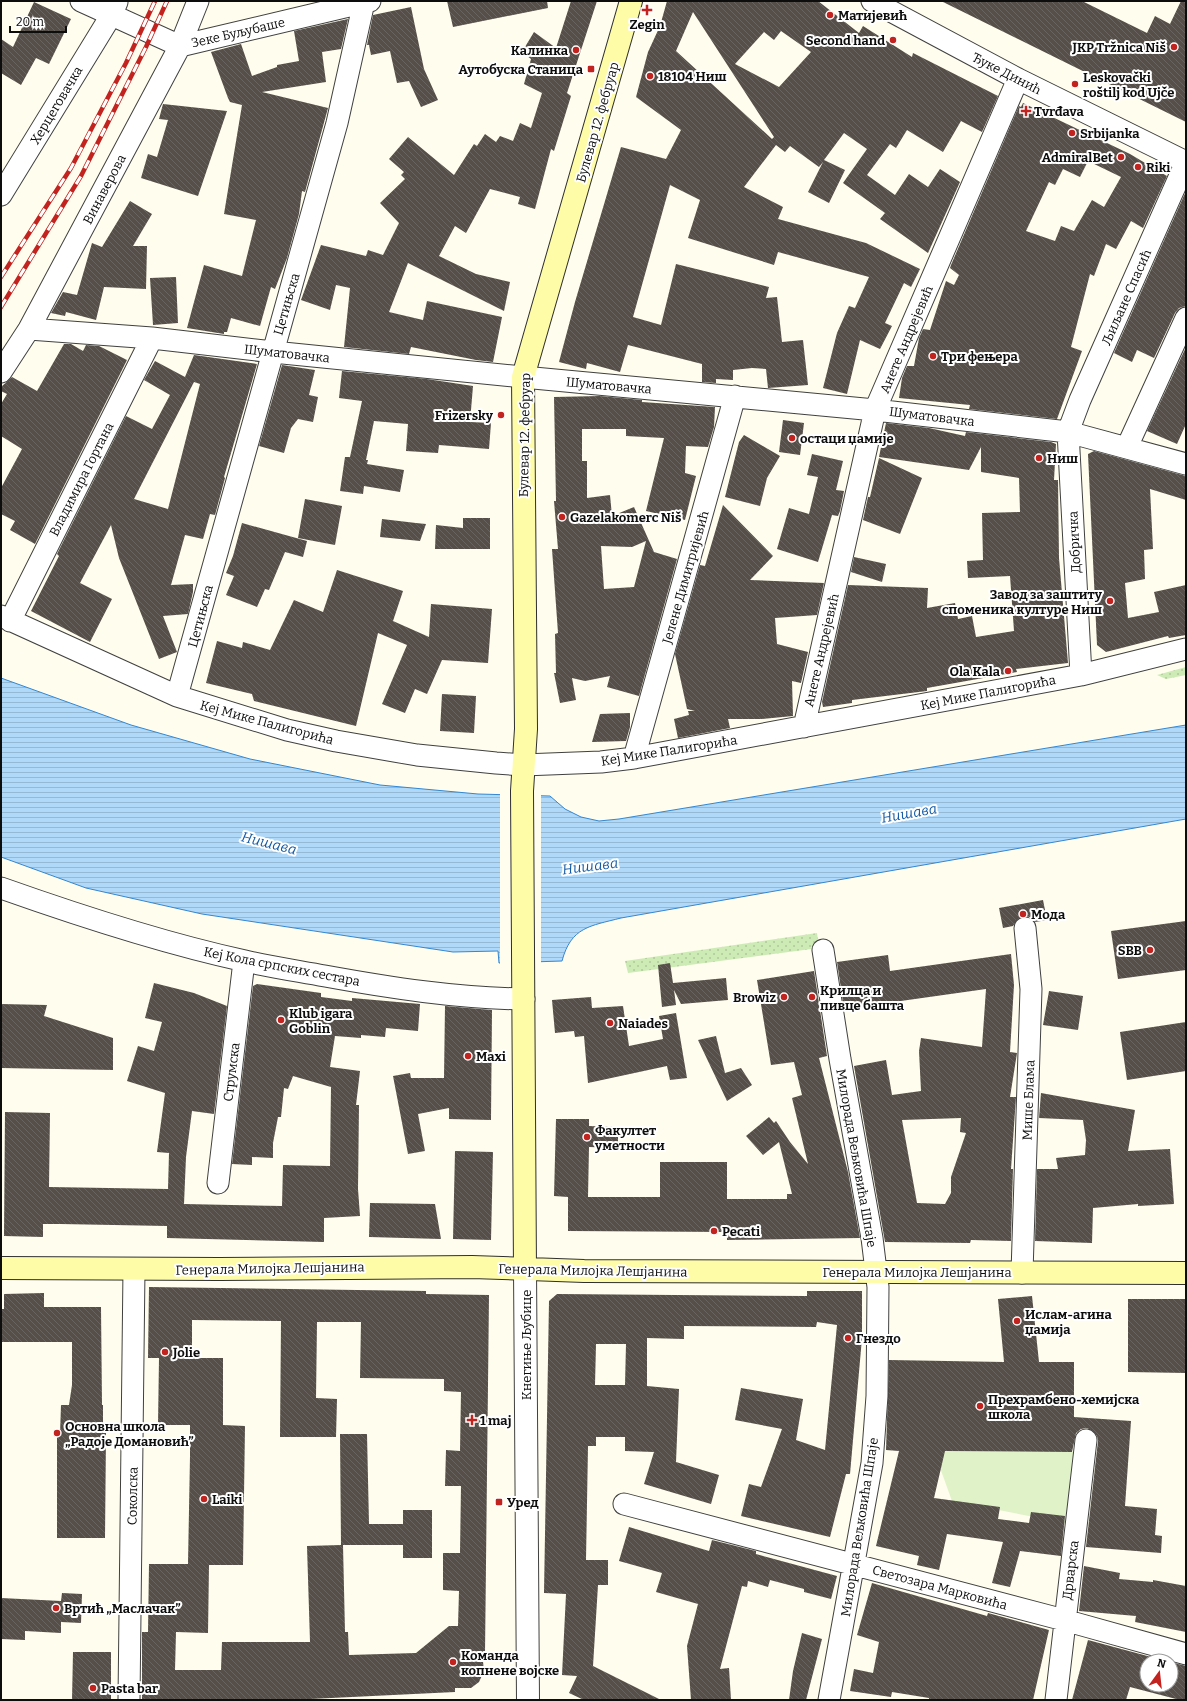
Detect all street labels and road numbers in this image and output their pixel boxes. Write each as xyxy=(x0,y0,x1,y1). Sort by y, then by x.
street label: Зеке Буљубаше xyxy=(190,14,286,51)
street label: Ђуке Динић xyxy=(970,50,1044,97)
street label: Булевар 12. фебруар xyxy=(573,60,622,184)
street label: Херцеговачка xyxy=(27,64,86,147)
street label: Винаверова xyxy=(80,152,129,227)
street label: Љиљане Спасић xyxy=(1099,247,1154,348)
street label: Цетињска xyxy=(270,271,302,337)
street label: Анете Андрејевић xyxy=(877,283,936,395)
street label: Шуматовачка xyxy=(243,342,331,365)
street label: Булевар 12. фебруар xyxy=(516,372,533,497)
street label: Шуматовачка xyxy=(565,374,652,397)
street label: Шуматовачка xyxy=(888,404,976,429)
street label: Владимира Гортана xyxy=(46,420,117,539)
street label: Јелене Димитријевић xyxy=(659,509,712,646)
street label: Добричка xyxy=(1065,510,1084,573)
street label: Цетињска xyxy=(185,583,216,649)
street label: Анете Андрејевић xyxy=(801,592,842,708)
street label: Кеј Мике Палигорића xyxy=(919,672,1057,713)
street label: Кеј Мике Палигорића xyxy=(198,697,335,748)
street label: Кеј Мике Палигорића xyxy=(600,732,738,769)
street label: Кеј Кола српских сестара xyxy=(202,944,361,989)
street label: Струмска xyxy=(220,1042,243,1102)
street label: Мише Блама xyxy=(1020,1059,1037,1141)
street label: Милорада Вељковића Шпаје xyxy=(833,1068,880,1249)
street label: Генерала Милојка Лешјанина xyxy=(175,1259,365,1278)
street label: Генерала Милојка Лешјанина xyxy=(498,1261,688,1280)
street label: Генерала Милојка Лешјанина xyxy=(822,1265,1012,1280)
street label: Кнегиње Љубице xyxy=(519,1290,534,1400)
street label: Милорада Вељковића Шпаје xyxy=(838,1436,881,1618)
street label: Соколска xyxy=(124,1467,141,1525)
street label: Дрварска xyxy=(1059,1539,1082,1601)
street label: Светозара Марковића xyxy=(871,1562,1009,1613)

